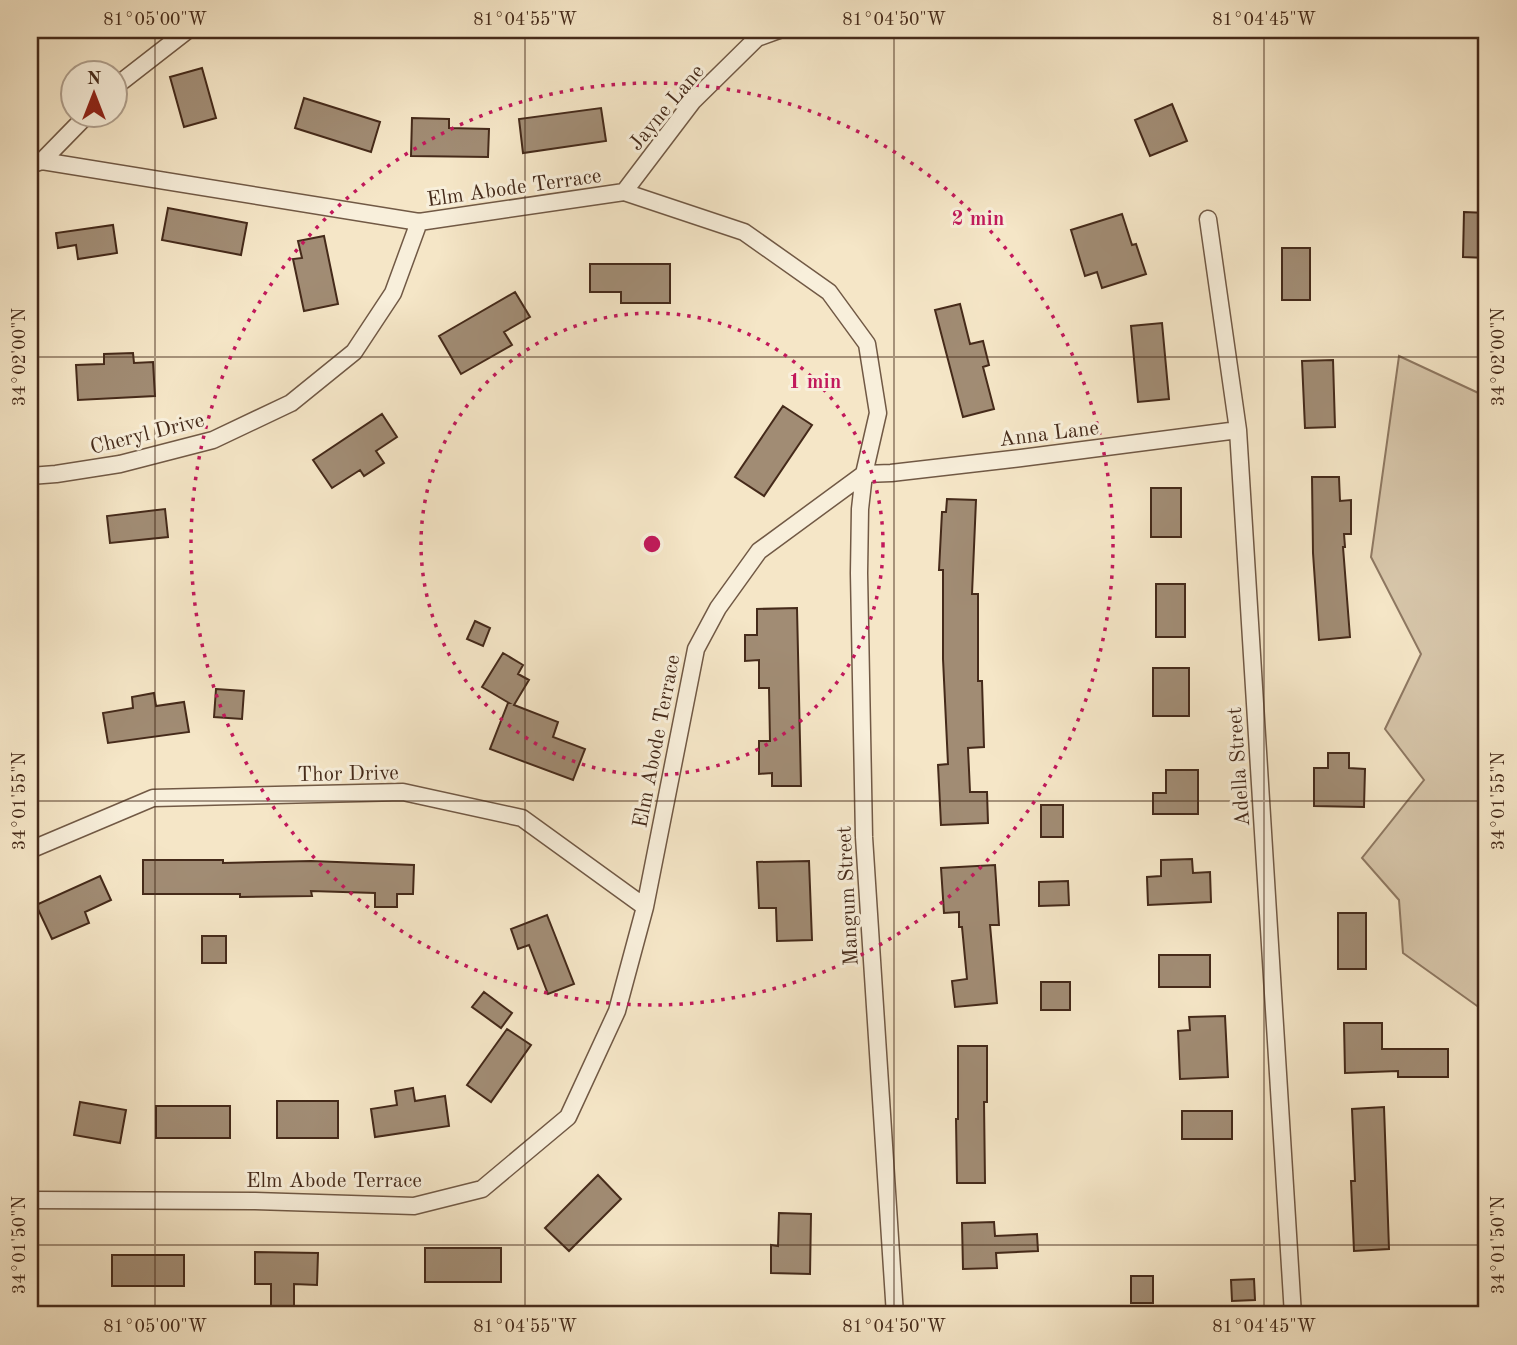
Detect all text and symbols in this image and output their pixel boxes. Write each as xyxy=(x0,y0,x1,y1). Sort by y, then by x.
text: 81°05'00"W xyxy=(103,11,207,29)
text: 81°04'55"W xyxy=(473,11,577,29)
text: 81°04'50"W xyxy=(842,11,946,29)
text: 81°04'45"W xyxy=(1212,11,1316,29)
north arrow xyxy=(60,60,130,130)
street label: Jayne Lane xyxy=(625,61,709,155)
text: N xyxy=(87,70,102,89)
street label: Elm Abode Terrace xyxy=(426,166,603,211)
text: 2 min xyxy=(952,209,1004,230)
text: 34°02'00"N xyxy=(11,308,29,406)
text: 34°02'00"N xyxy=(1490,308,1508,406)
text: 1 min xyxy=(789,372,841,393)
street label: Cheryl Drive xyxy=(88,410,207,459)
street label: Anna Lane xyxy=(998,418,1100,451)
centre of rings xyxy=(640,532,664,556)
street label: Elm Abode Terrace xyxy=(630,653,685,830)
street label: Adella Street xyxy=(1225,706,1254,827)
text: 34°01'55"N xyxy=(11,752,29,850)
text: 34°01'55"N xyxy=(1490,752,1508,850)
street label: Thor Drive xyxy=(297,763,399,786)
street label: Mangum Street xyxy=(834,825,863,966)
street label: Elm Abode Terrace xyxy=(246,1171,422,1192)
text: 34°01'50"N xyxy=(11,1196,29,1294)
text: 34°01'50"N xyxy=(1490,1196,1508,1294)
text: 81°05'00"W xyxy=(103,1318,207,1336)
text: 81°04'55"W xyxy=(473,1318,577,1336)
text: 81°04'50"W xyxy=(842,1318,946,1336)
text: 81°04'45"W xyxy=(1212,1318,1316,1336)

